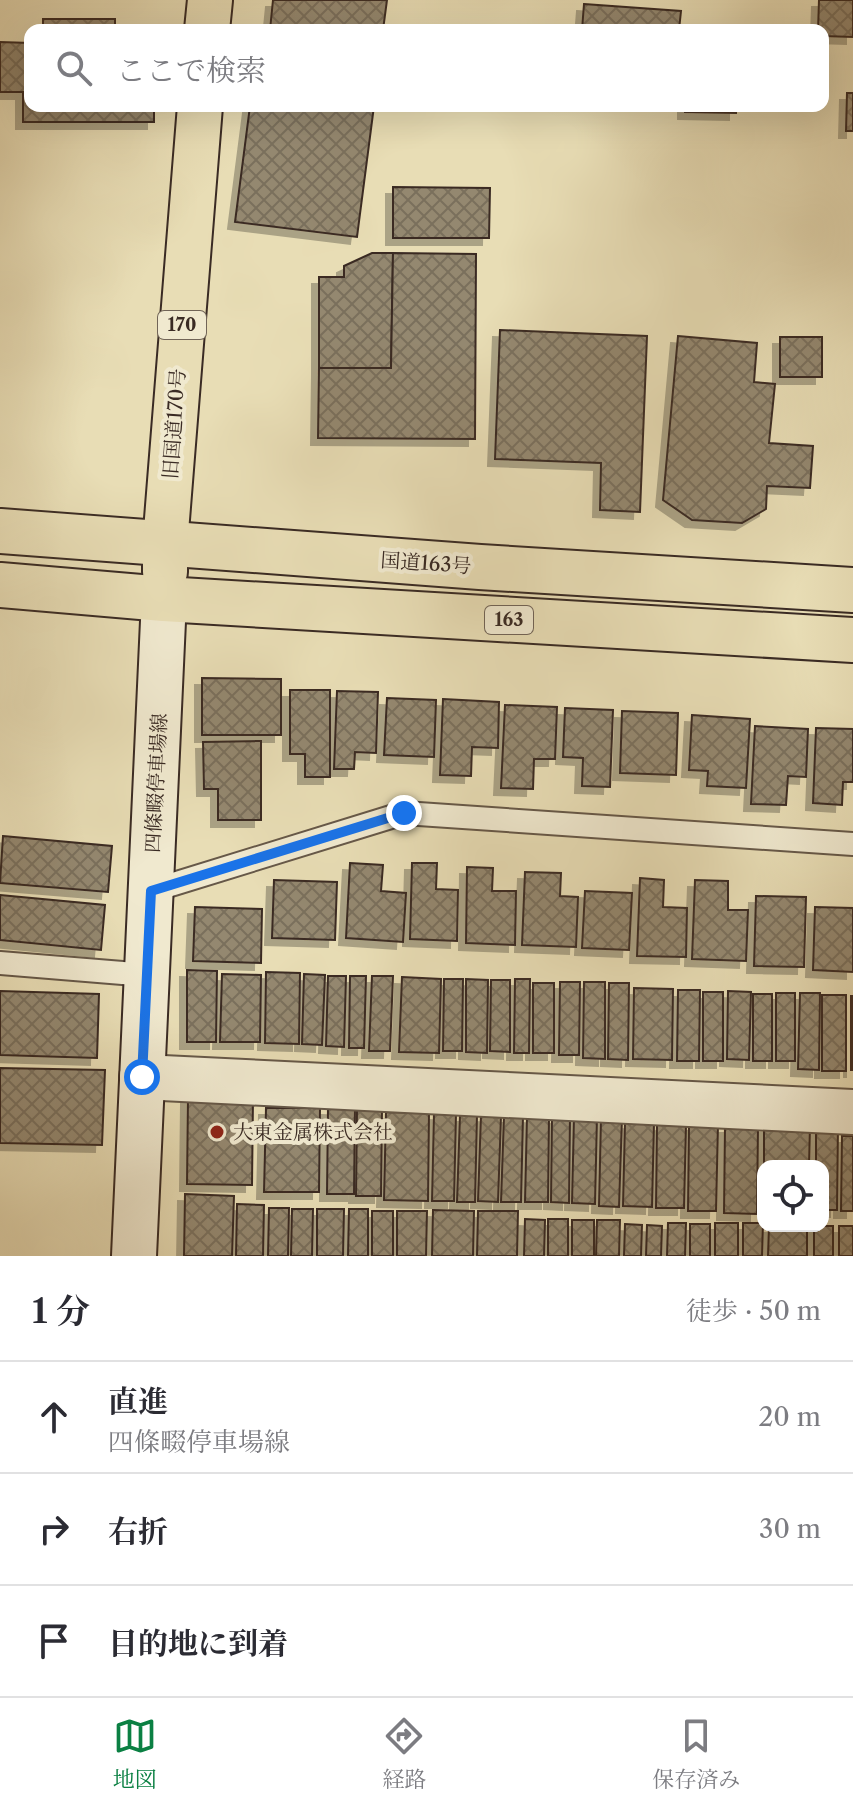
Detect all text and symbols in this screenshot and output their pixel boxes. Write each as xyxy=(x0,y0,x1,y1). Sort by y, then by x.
search box xyxy=(24,24,829,112)
icon: search xyxy=(52,46,96,90)
text: ここで検索 xyxy=(116,52,266,89)
road number: 170 xyxy=(158,311,206,339)
street label: 旧国道170号 xyxy=(158,368,190,480)
street label: 国道163号 xyxy=(380,548,472,578)
road number: 163 xyxy=(485,606,533,634)
street label: 四條畷停車場線 xyxy=(140,712,172,854)
route end xyxy=(386,795,422,831)
route start xyxy=(124,1059,160,1095)
place label: 大東金属株式会社 xyxy=(233,1120,393,1144)
marker: 大東金属株式会社 xyxy=(208,1123,226,1141)
map controls xyxy=(757,1160,829,1232)
button: locate xyxy=(757,1160,829,1232)
text: 1 分 xyxy=(32,1290,90,1332)
text: 徒歩 · 50 m xyxy=(686,1295,821,1327)
text: 直進 xyxy=(108,1383,168,1420)
icon: ahead xyxy=(32,1395,76,1439)
text: 20 m xyxy=(758,1401,821,1433)
text: 四條畷停車場線 xyxy=(108,1426,290,1458)
icon: right xyxy=(32,1507,76,1551)
text: 右折 xyxy=(108,1513,168,1550)
text: 30 m xyxy=(759,1513,821,1545)
icon: arrive xyxy=(32,1619,76,1663)
text: 目的地に到着 xyxy=(108,1625,288,1662)
tab: 地図 xyxy=(113,1714,157,1793)
tab: 経路 xyxy=(382,1714,426,1793)
tab: 保存済み xyxy=(652,1714,740,1793)

